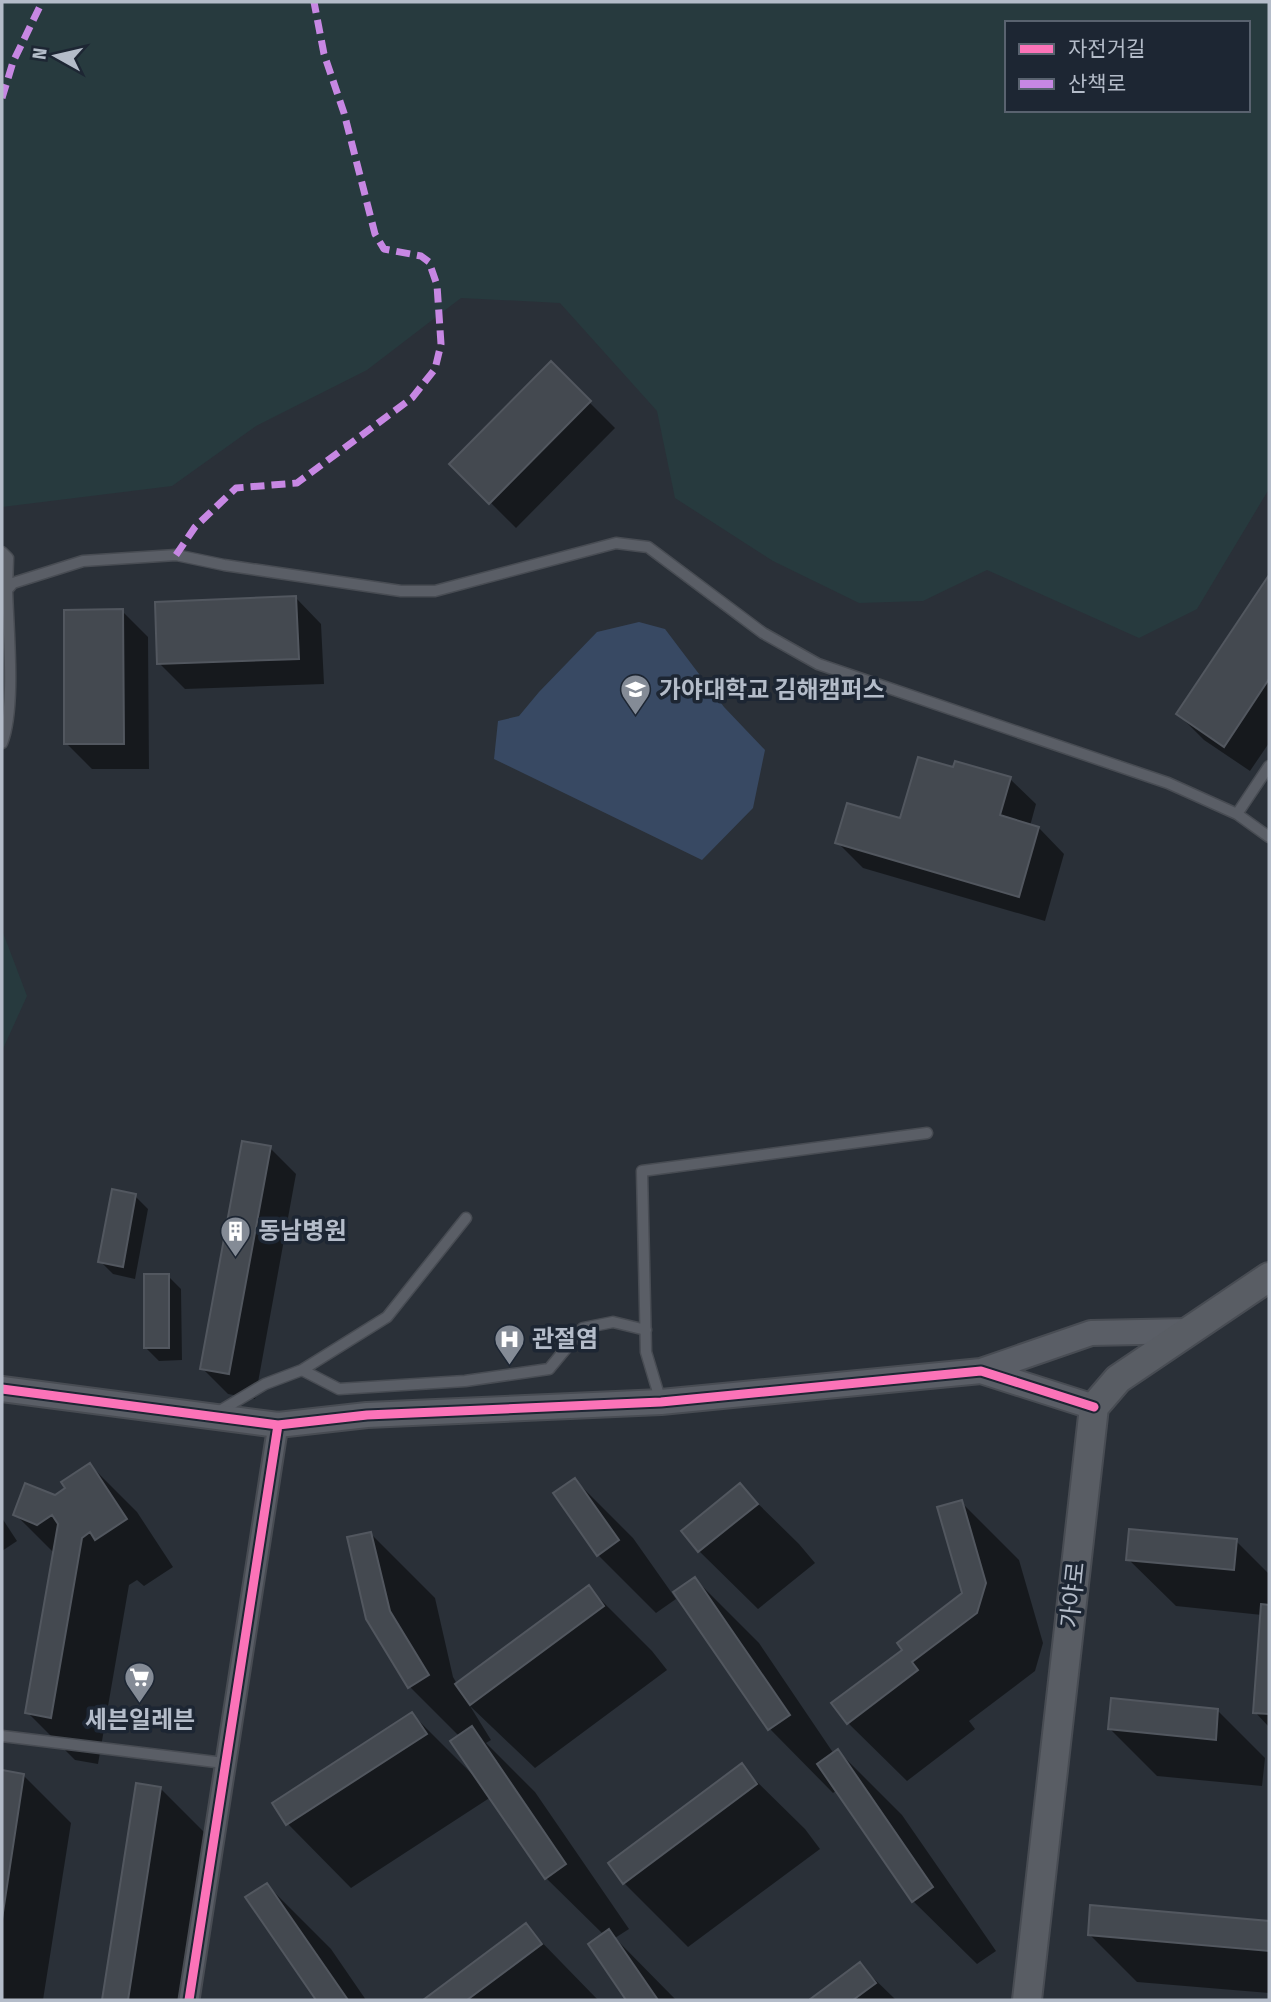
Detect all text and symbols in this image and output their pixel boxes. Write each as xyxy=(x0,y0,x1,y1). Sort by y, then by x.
north arrow xyxy=(21,21,91,91)
legend xyxy=(1005,21,1250,112)
text: 자전거길 xyxy=(1068,36,1145,62)
text: N xyxy=(27,46,52,61)
text: 산책로 xyxy=(1068,71,1126,97)
school or university icon: 가야대학교 김해캠퍼스 xyxy=(619,673,653,717)
place label: 가야대학교 김해캠퍼스 xyxy=(659,676,885,704)
building icon: 동남병원 xyxy=(218,1214,252,1258)
place label: 동남병원 xyxy=(258,1217,346,1245)
hospital icon: 관절염 xyxy=(492,1322,526,1366)
place label: 관절염 xyxy=(532,1325,598,1353)
street label: 가야로 xyxy=(1056,1561,1090,1629)
supermarket icon: 세븐일레븐 xyxy=(123,1661,157,1705)
place label: 세븐일레븐 xyxy=(85,1706,195,1734)

